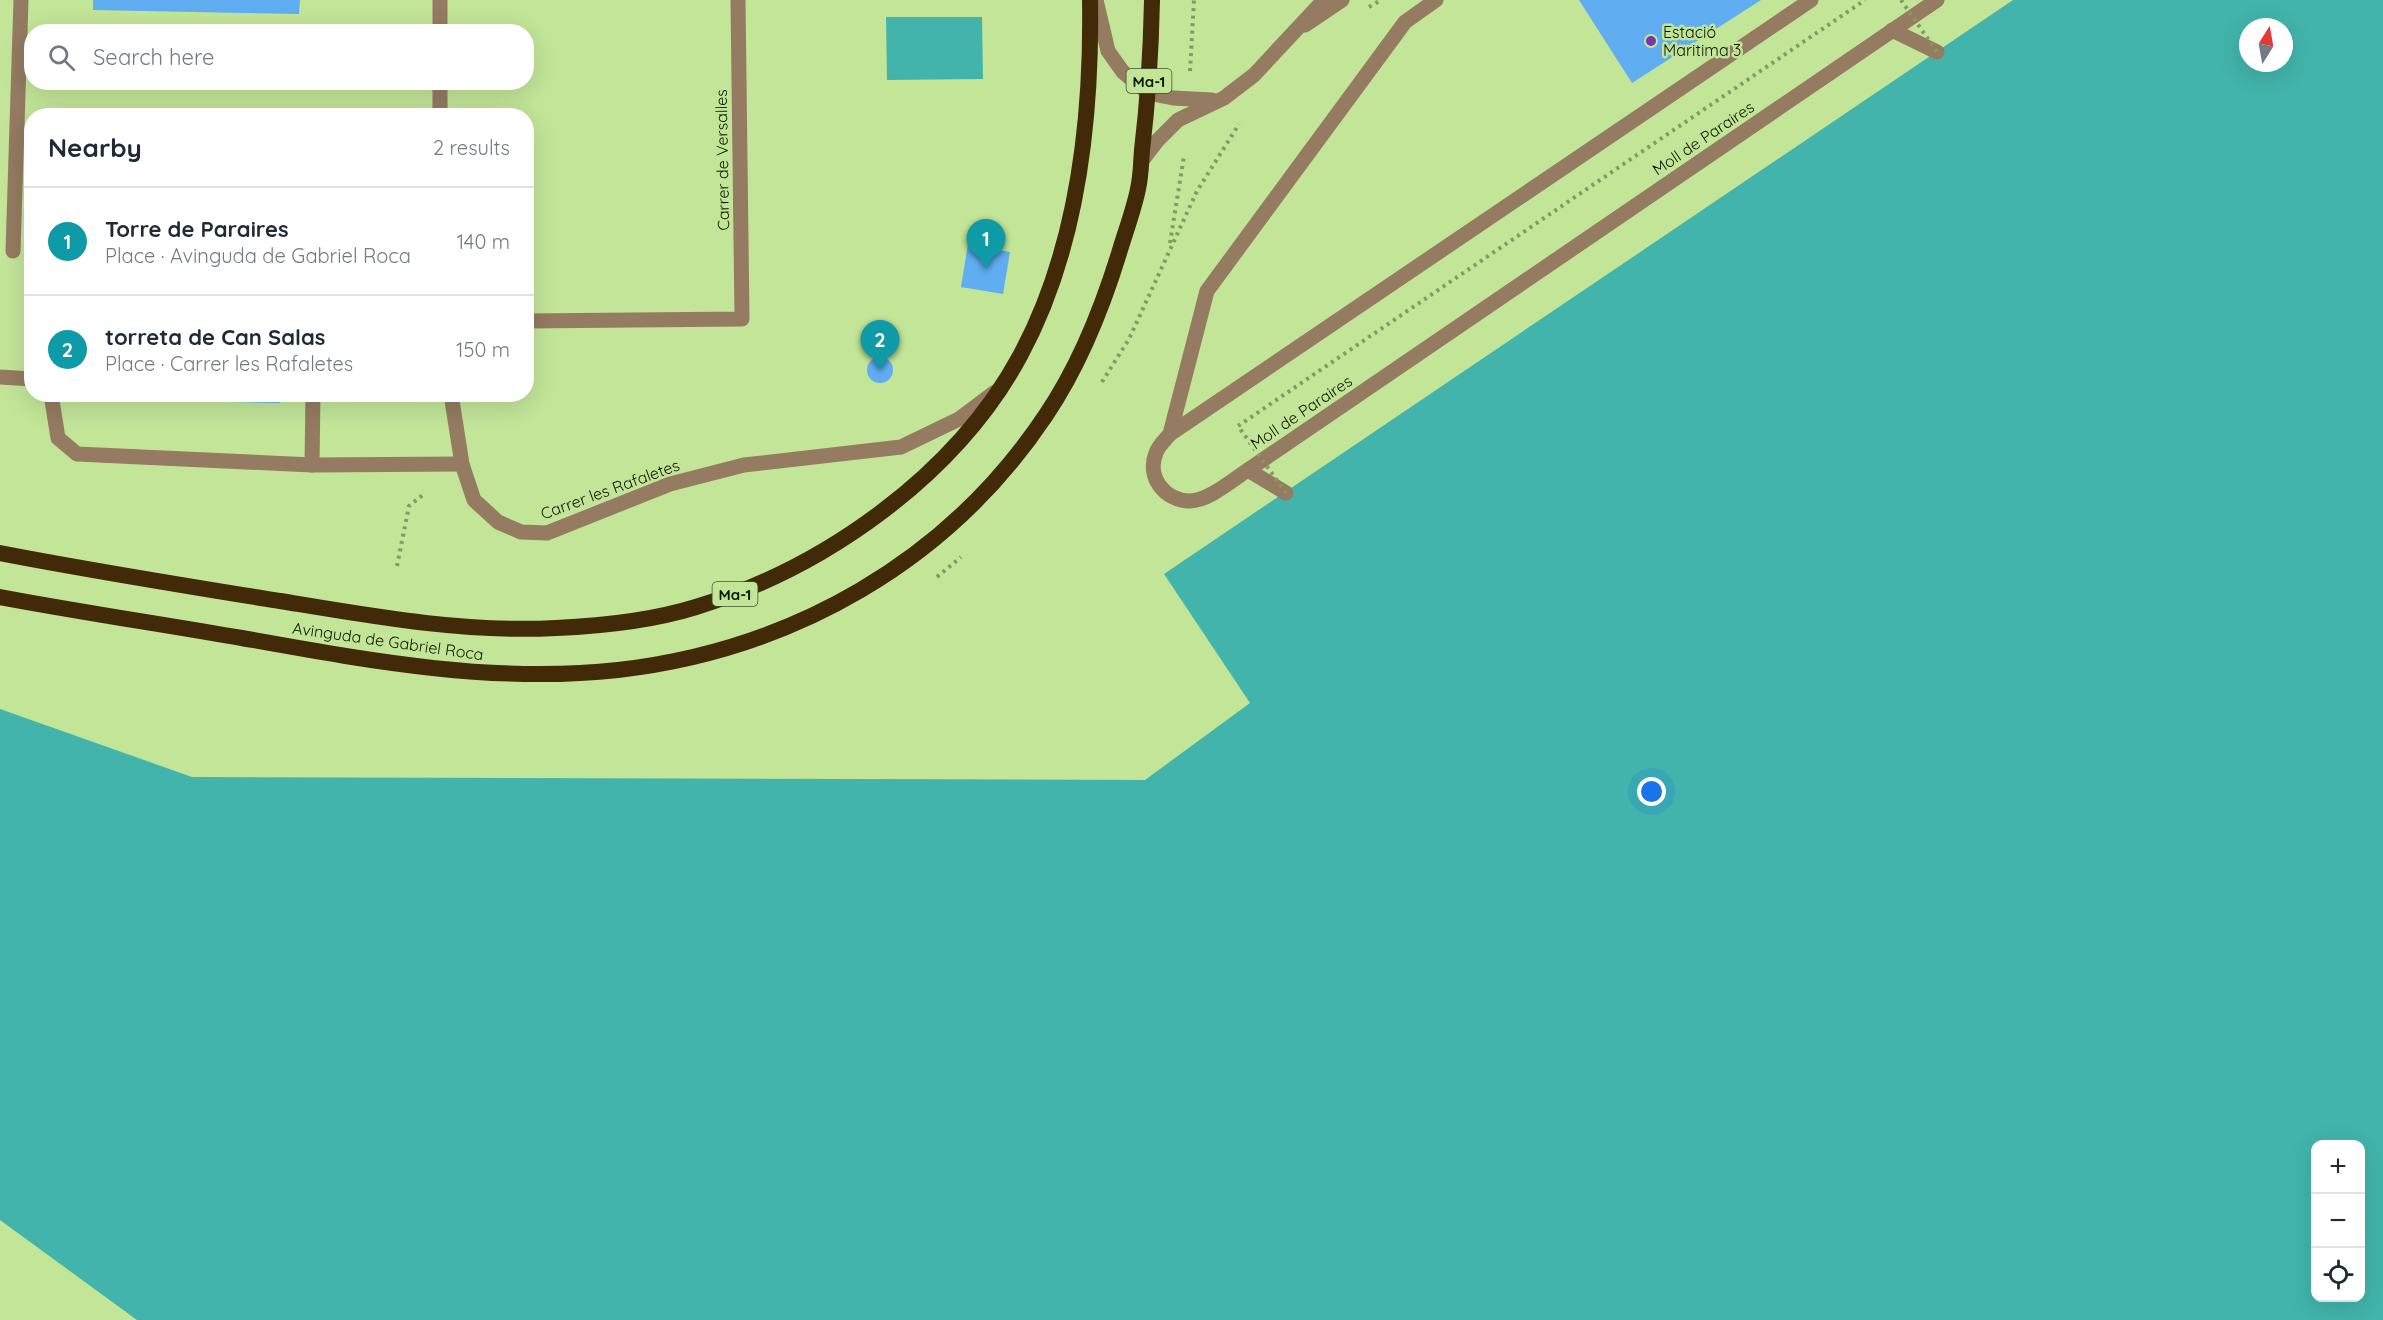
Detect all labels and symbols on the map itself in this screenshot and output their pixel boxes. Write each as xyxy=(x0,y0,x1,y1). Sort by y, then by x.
north arrow xyxy=(2239,18,2293,72)
place label: Estació Maritima 3 xyxy=(1663,22,1741,60)
marker: Estació Maritima 3 xyxy=(1644,34,1658,48)
road number: Ma-1 xyxy=(1126,69,1172,93)
street label: Carrer de Versalles xyxy=(711,89,733,231)
street label: Moll de Paraires xyxy=(1648,97,1758,179)
pin: 1 xyxy=(966,220,1006,269)
pin: 2 xyxy=(860,320,900,370)
street label: Moll de Paraires xyxy=(1246,371,1356,453)
street label: Carrer les Rafaletes xyxy=(538,455,682,523)
road number: Ma-1 xyxy=(712,582,758,606)
street label: Avinguda de Gabriel Roca xyxy=(291,618,485,664)
your location xyxy=(1637,777,1666,806)

